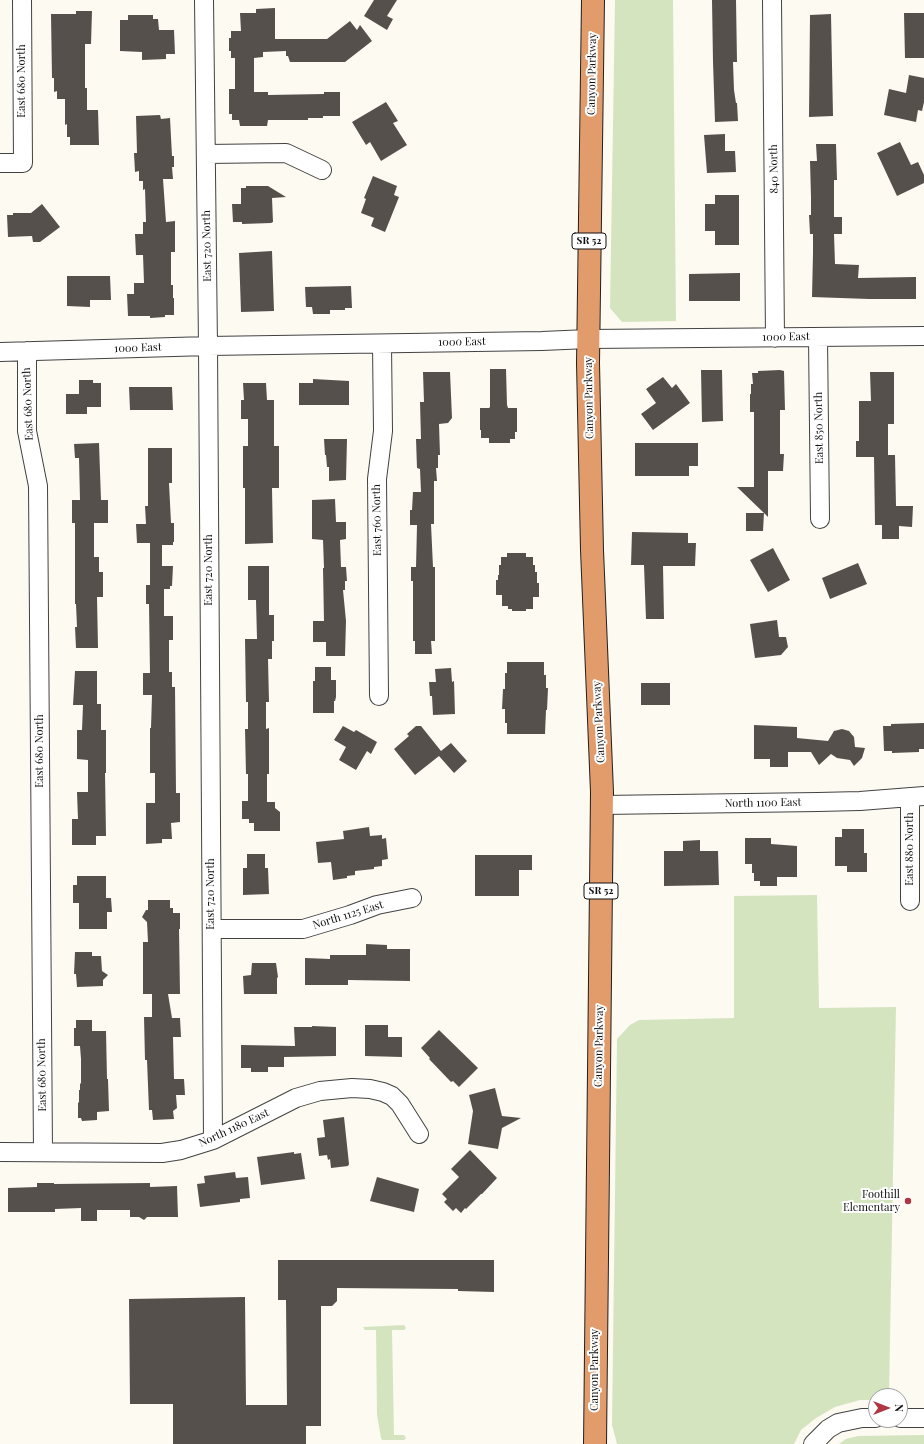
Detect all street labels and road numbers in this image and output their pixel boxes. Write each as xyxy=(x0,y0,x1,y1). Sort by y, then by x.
street label: Canyon Parkway xyxy=(585,33,599,115)
street label: East 680 North xyxy=(15,44,29,118)
street label: 840 North xyxy=(767,144,781,194)
street label: East 720 North xyxy=(200,210,214,282)
road number: SR 52 xyxy=(572,233,606,249)
street label: 1000 East xyxy=(762,330,810,344)
street label: 1000 East xyxy=(438,335,486,349)
street label: 1000 East xyxy=(114,341,162,355)
street label: Canyon Parkway xyxy=(582,357,596,439)
street label: East 680 North xyxy=(20,367,36,441)
street label: East 850 North xyxy=(812,392,826,464)
street label: East 760 North xyxy=(370,484,384,556)
street label: East 720 North xyxy=(202,534,216,606)
street label: Canyon Parkway xyxy=(590,681,608,763)
street label: East 680 North xyxy=(33,714,47,788)
street label: North 1100 East xyxy=(725,796,801,810)
street label: East 880 North xyxy=(903,812,917,886)
street label: East 720 North xyxy=(204,858,218,930)
road number: SR 52 xyxy=(584,883,618,899)
street label: North 1125 East xyxy=(311,898,385,932)
street label: Canyon Parkway xyxy=(592,1005,606,1087)
street label: East 680 North xyxy=(35,1038,49,1112)
street label: North 1180 East xyxy=(197,1106,271,1150)
street label: Canyon Parkway xyxy=(588,1329,602,1411)

